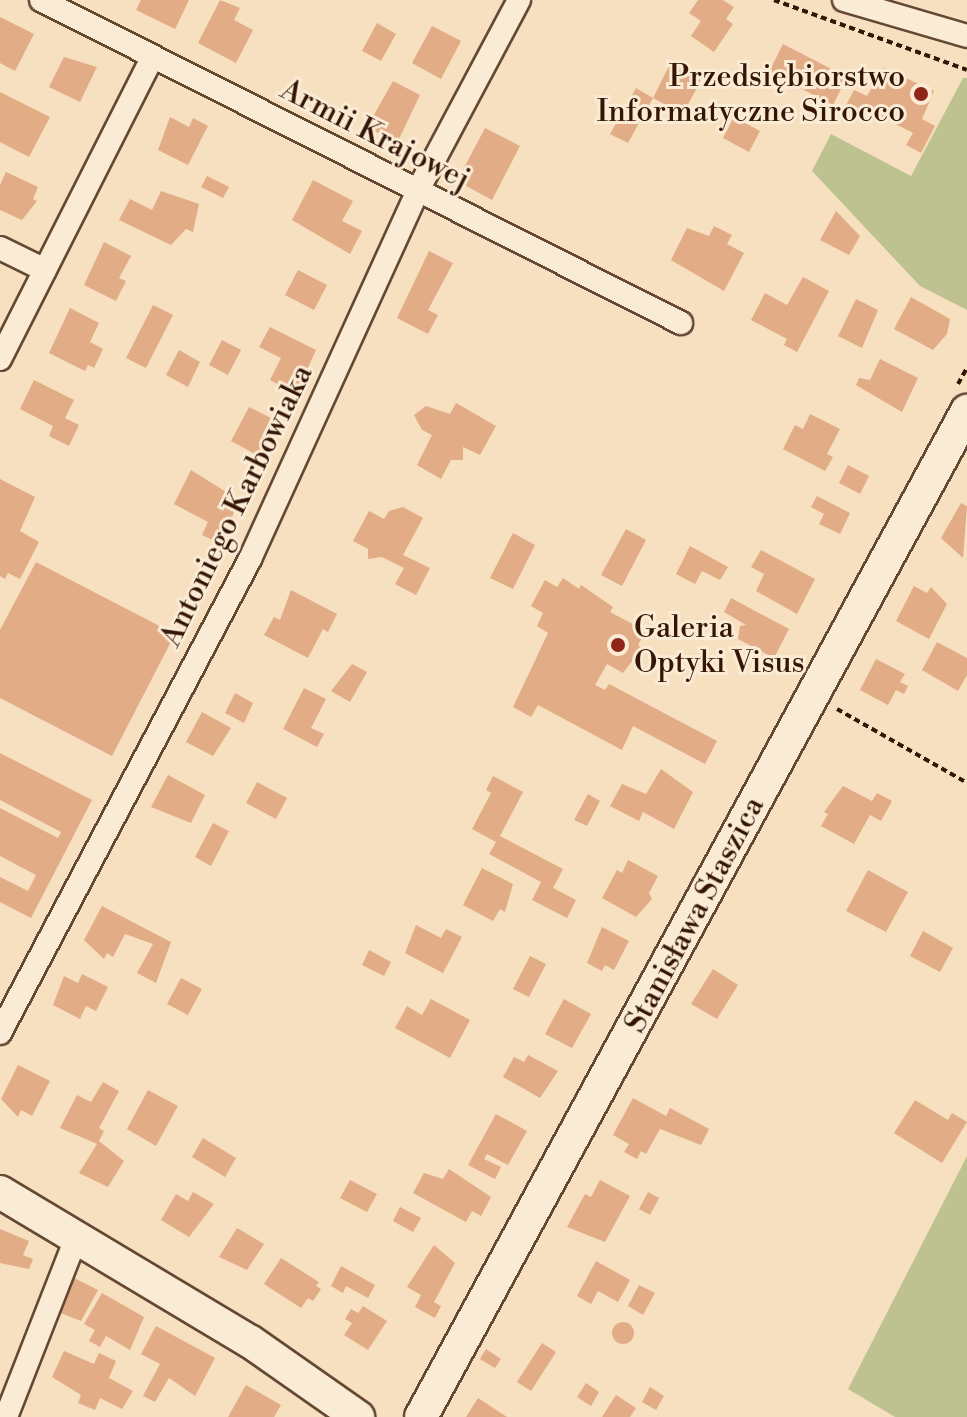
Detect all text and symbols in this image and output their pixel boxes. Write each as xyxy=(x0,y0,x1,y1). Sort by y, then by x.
place label: Przedsiębiorstwo Informatyczne Sirocco xyxy=(597,59,905,130)
street label: Armii Krajowej xyxy=(274,72,476,198)
marker: Przedsiębiorstwo Informatyczne Sirocco xyxy=(912,85,930,103)
street label: Antoniego Karbowiaka xyxy=(153,359,321,653)
place label: Galeria Optyki Visus xyxy=(634,610,805,680)
marker: Galeria Optyki Visus xyxy=(609,636,627,654)
street label: Stanisława Staszica xyxy=(618,791,772,1039)

